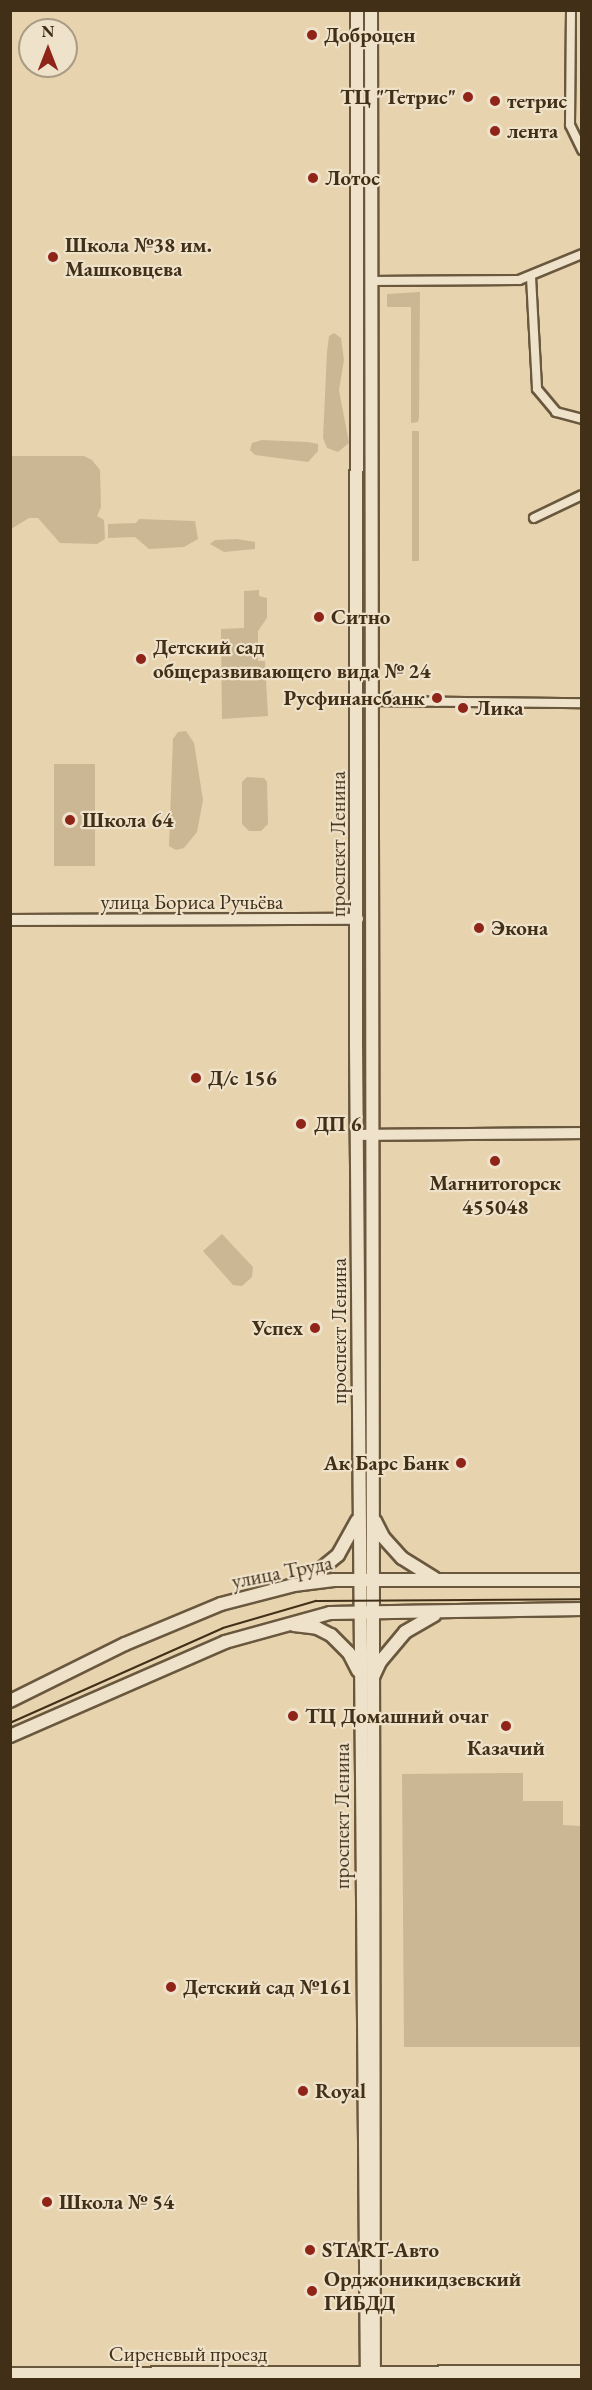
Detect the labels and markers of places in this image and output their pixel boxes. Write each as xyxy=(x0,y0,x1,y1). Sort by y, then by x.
place label: Доброцен xyxy=(324,22,415,48)
marker: Доброцен xyxy=(305,28,319,42)
place label: ТЦ "Тетрис" xyxy=(340,84,456,110)
place label: тетрис xyxy=(507,88,567,114)
marker: ТЦ "Тетрис" xyxy=(461,90,475,104)
marker: тетрис xyxy=(488,94,502,108)
place label: лента xyxy=(507,118,558,144)
marker: лента xyxy=(488,124,502,138)
place label: Лотос xyxy=(325,165,380,191)
marker: Лотос xyxy=(306,171,320,185)
place label: Школа №38 им. Машковцева xyxy=(65,232,212,282)
marker: Школа №38 им. Машковцева xyxy=(46,250,60,264)
place label: Ситно xyxy=(331,604,390,630)
marker: Ситно xyxy=(312,610,326,624)
place label: Детский сад общеразвивающего вида № 24 xyxy=(153,634,431,684)
marker: Детский сад общеразвивающего вида № 24 xyxy=(134,652,148,666)
place label: Русфинансбанк xyxy=(283,685,425,711)
marker: Русфинансбанк xyxy=(430,691,444,705)
place label: Лика xyxy=(475,695,523,721)
marker: Лика xyxy=(456,701,470,715)
place label: Школа 64 xyxy=(82,807,173,833)
marker: Школа 64 xyxy=(63,813,77,827)
place label: Экона xyxy=(491,915,548,941)
marker: Экона xyxy=(472,921,486,935)
place label: Д/с 156 xyxy=(208,1065,277,1091)
marker: Д/с 156 xyxy=(189,1071,203,1085)
place label: ДП 6 xyxy=(314,1111,362,1137)
marker: ДП 6 xyxy=(292,1115,310,1133)
marker: Магнитогорск 455048 xyxy=(488,1154,502,1168)
place label: Магнитогорск 455048 xyxy=(429,1170,561,1220)
place label: Успех xyxy=(252,1315,303,1341)
marker: Успех xyxy=(308,1321,322,1335)
place label: Ак Барс Банк xyxy=(323,1450,449,1476)
marker: Ак Барс Банк xyxy=(454,1456,468,1470)
place label: ТЦ Домашний очаг xyxy=(305,1703,489,1729)
marker: ТЦ Домашний очаг xyxy=(286,1709,300,1723)
marker: Казачий xyxy=(499,1719,513,1733)
place label: Казачий xyxy=(467,1735,545,1761)
place label: Детский сад №161 xyxy=(183,1974,352,2000)
marker: Детский сад №161 xyxy=(164,1980,178,1994)
place label: Royal xyxy=(315,2078,366,2104)
marker: Royal xyxy=(296,2084,310,2098)
place label: Школа № 54 xyxy=(59,2189,174,2215)
marker: Школа № 54 xyxy=(40,2195,54,2209)
place label: START-Авто xyxy=(322,2237,439,2263)
marker: START-Авто xyxy=(303,2243,317,2257)
place label: Орджоникидзевский ГИБДД xyxy=(324,2266,521,2316)
marker: Орджоникидзевский ГИБДД xyxy=(305,2284,319,2298)

